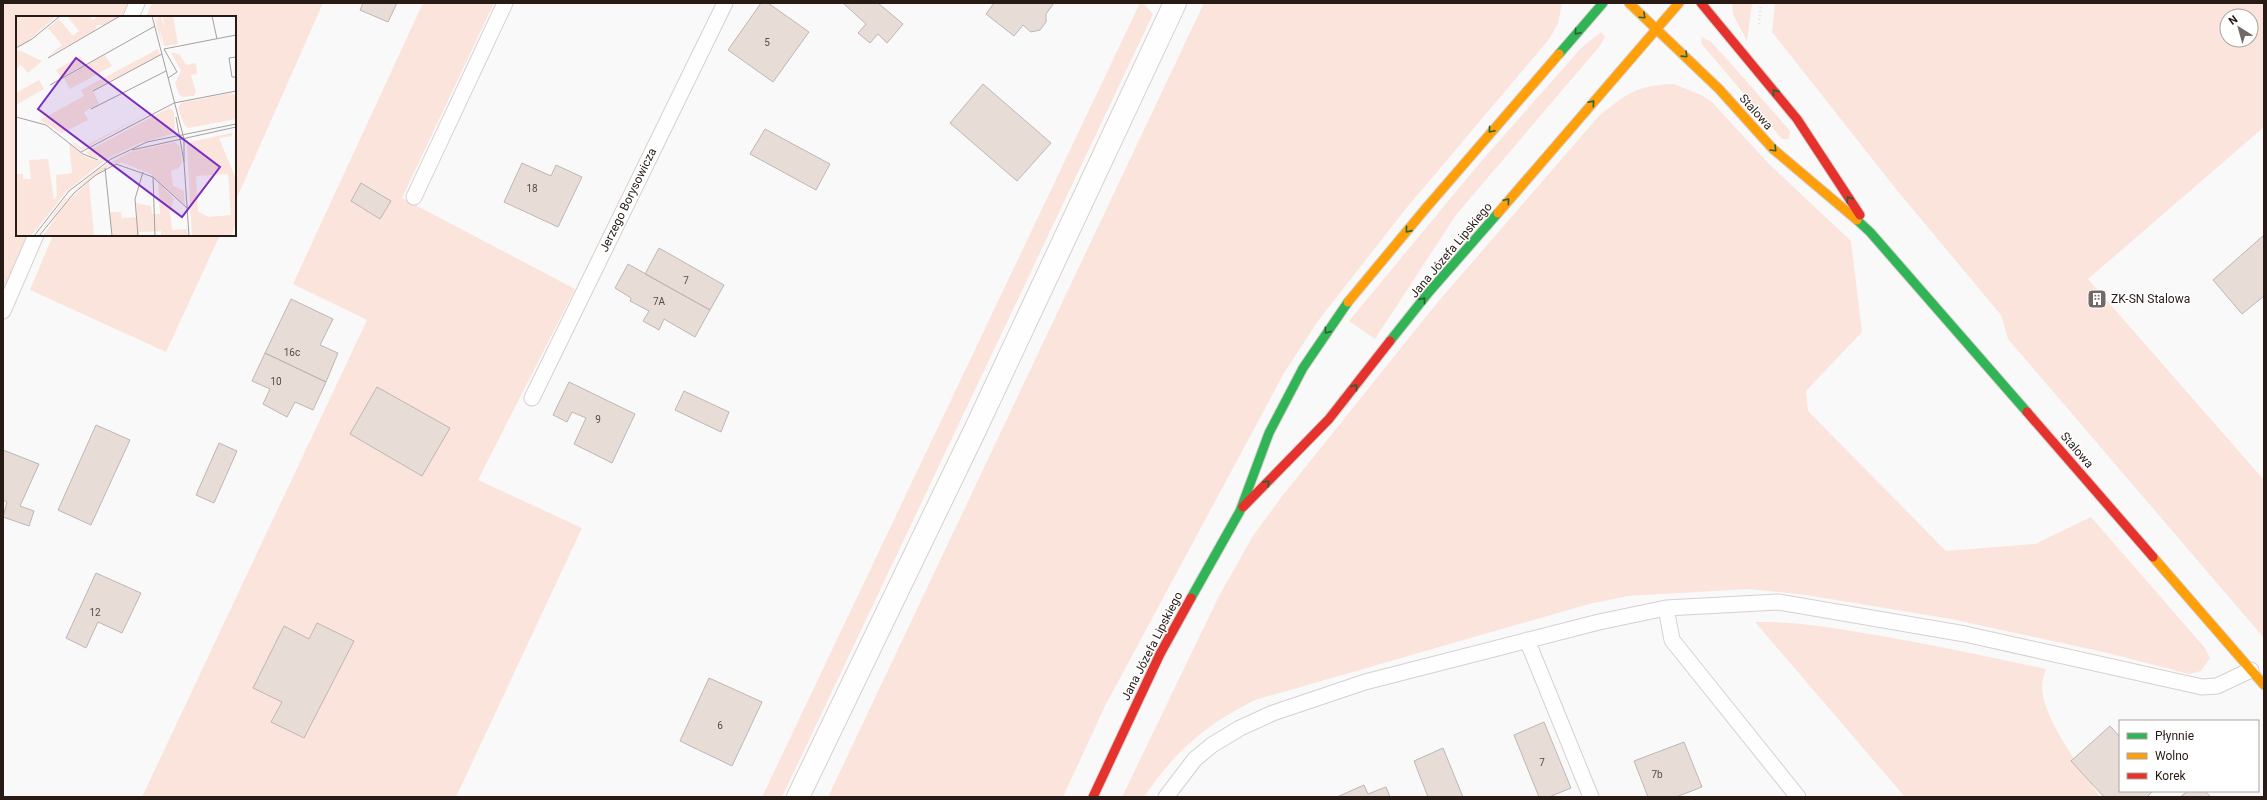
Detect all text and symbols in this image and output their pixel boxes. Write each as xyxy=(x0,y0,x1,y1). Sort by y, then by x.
north arrow xyxy=(2219,8,2259,48)
one-way arrow xyxy=(1638,11,1646,18)
text: N xyxy=(2226,13,2240,28)
inset map xyxy=(16,16,236,236)
one-way arrow xyxy=(1574,27,1582,35)
house number: 5 xyxy=(764,37,770,48)
one-way arrow xyxy=(1680,50,1688,58)
one-way arrow xyxy=(1773,89,1780,96)
street label: Stalowa xyxy=(1736,91,1776,133)
one-way arrow xyxy=(1588,100,1595,108)
one-way arrow xyxy=(1489,125,1496,133)
one-way arrow xyxy=(1769,144,1777,152)
street label: Jerzego Borysowicza xyxy=(597,146,659,254)
house number: 18 xyxy=(526,183,538,194)
one-way arrow xyxy=(1846,196,1854,203)
street label: Jana Józefa Lipskiego xyxy=(1407,199,1495,300)
one-way arrow xyxy=(1503,199,1510,206)
one-way arrow xyxy=(1405,225,1412,232)
house number: 7 xyxy=(683,275,689,286)
building icon: ZK-SN Stalowa xyxy=(2086,288,2108,310)
place label: ZK-SN Stalowa xyxy=(2111,292,2190,306)
house number: 7A xyxy=(653,296,666,307)
one-way arrow xyxy=(1418,298,1425,305)
one-way arrow xyxy=(1325,327,1332,334)
house number: 16c xyxy=(284,347,300,358)
house number: 10 xyxy=(270,376,282,387)
one-way arrow xyxy=(1350,385,1357,392)
house number: 9 xyxy=(595,414,601,425)
street label: Stalowa xyxy=(2058,429,2096,471)
one-way arrow xyxy=(1263,481,1270,488)
street label: Jana Józefa Lipskiego xyxy=(1119,589,1186,703)
house number: 12 xyxy=(89,607,101,618)
house number: 6 xyxy=(717,720,723,731)
legend xyxy=(2119,720,2259,792)
text: Płynnie xyxy=(2155,729,2194,743)
text: Wolno xyxy=(2155,749,2189,763)
house number: 7 xyxy=(1539,757,1545,768)
house number: 7b xyxy=(1651,769,1663,780)
text: Korek xyxy=(2155,769,2187,783)

